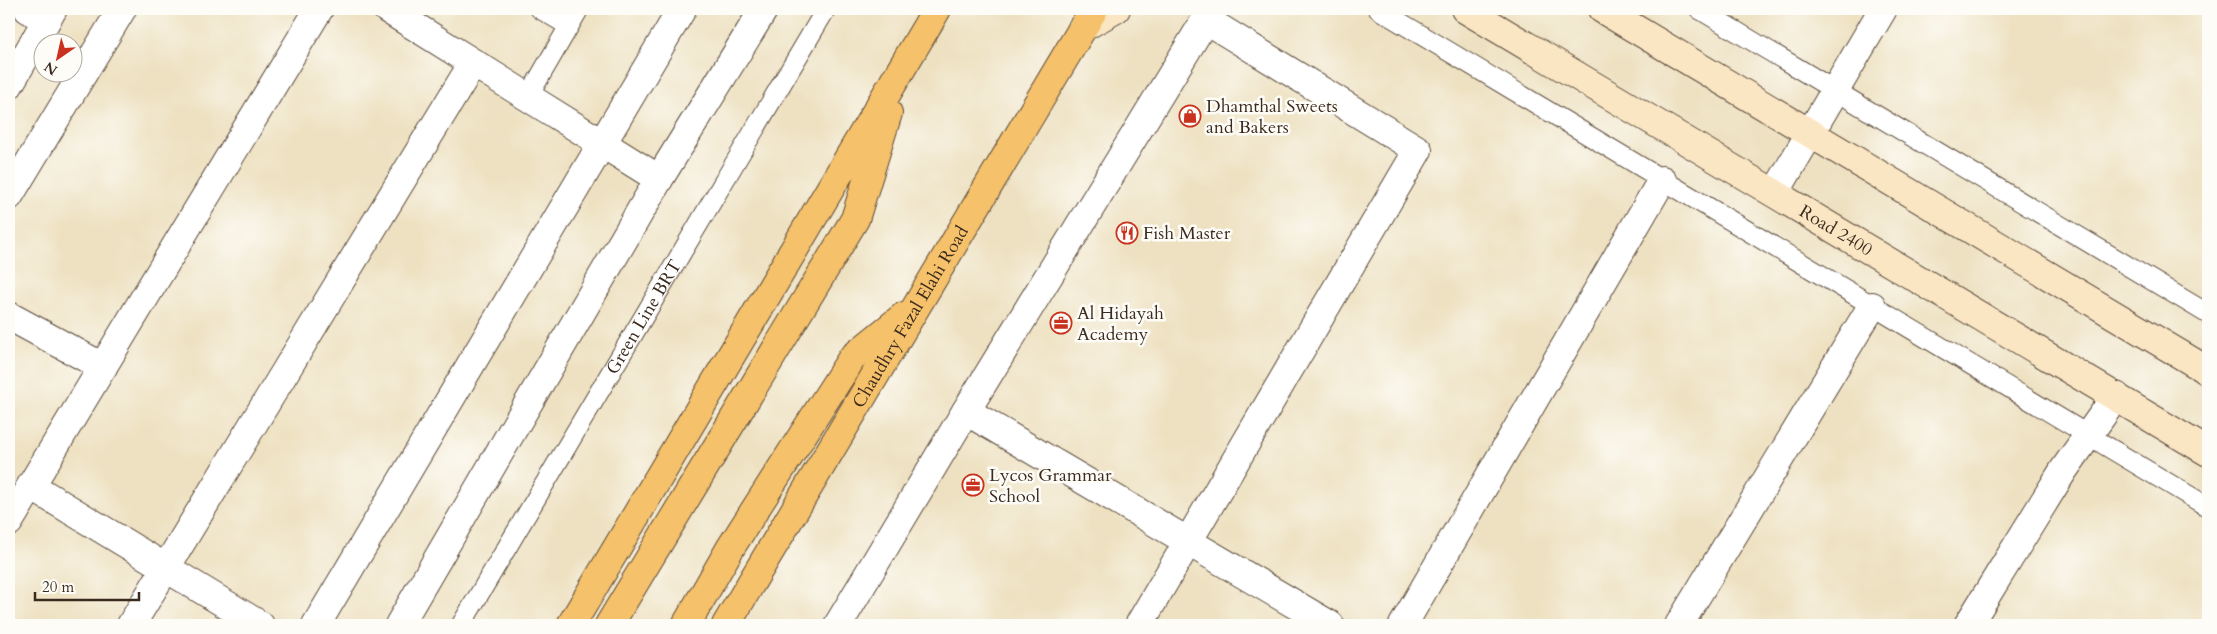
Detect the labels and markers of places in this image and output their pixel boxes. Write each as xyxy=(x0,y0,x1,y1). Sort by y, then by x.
place label: Dhamthal Sweets and Bakers xyxy=(1206,94,1338,140)
shop icon: Dhamthal Sweets and Bakers xyxy=(1178,104,1202,128)
restaurant icon: Fish Master xyxy=(1115,221,1139,245)
place label: Fish Master xyxy=(1143,221,1231,246)
place label: Al Hidayah Academy xyxy=(1077,301,1164,347)
office icon: Al Hidayah Academy xyxy=(1049,311,1073,335)
place label: Lycos Grammar School xyxy=(989,463,1112,509)
office icon: Lycos Grammar School xyxy=(961,473,985,497)

